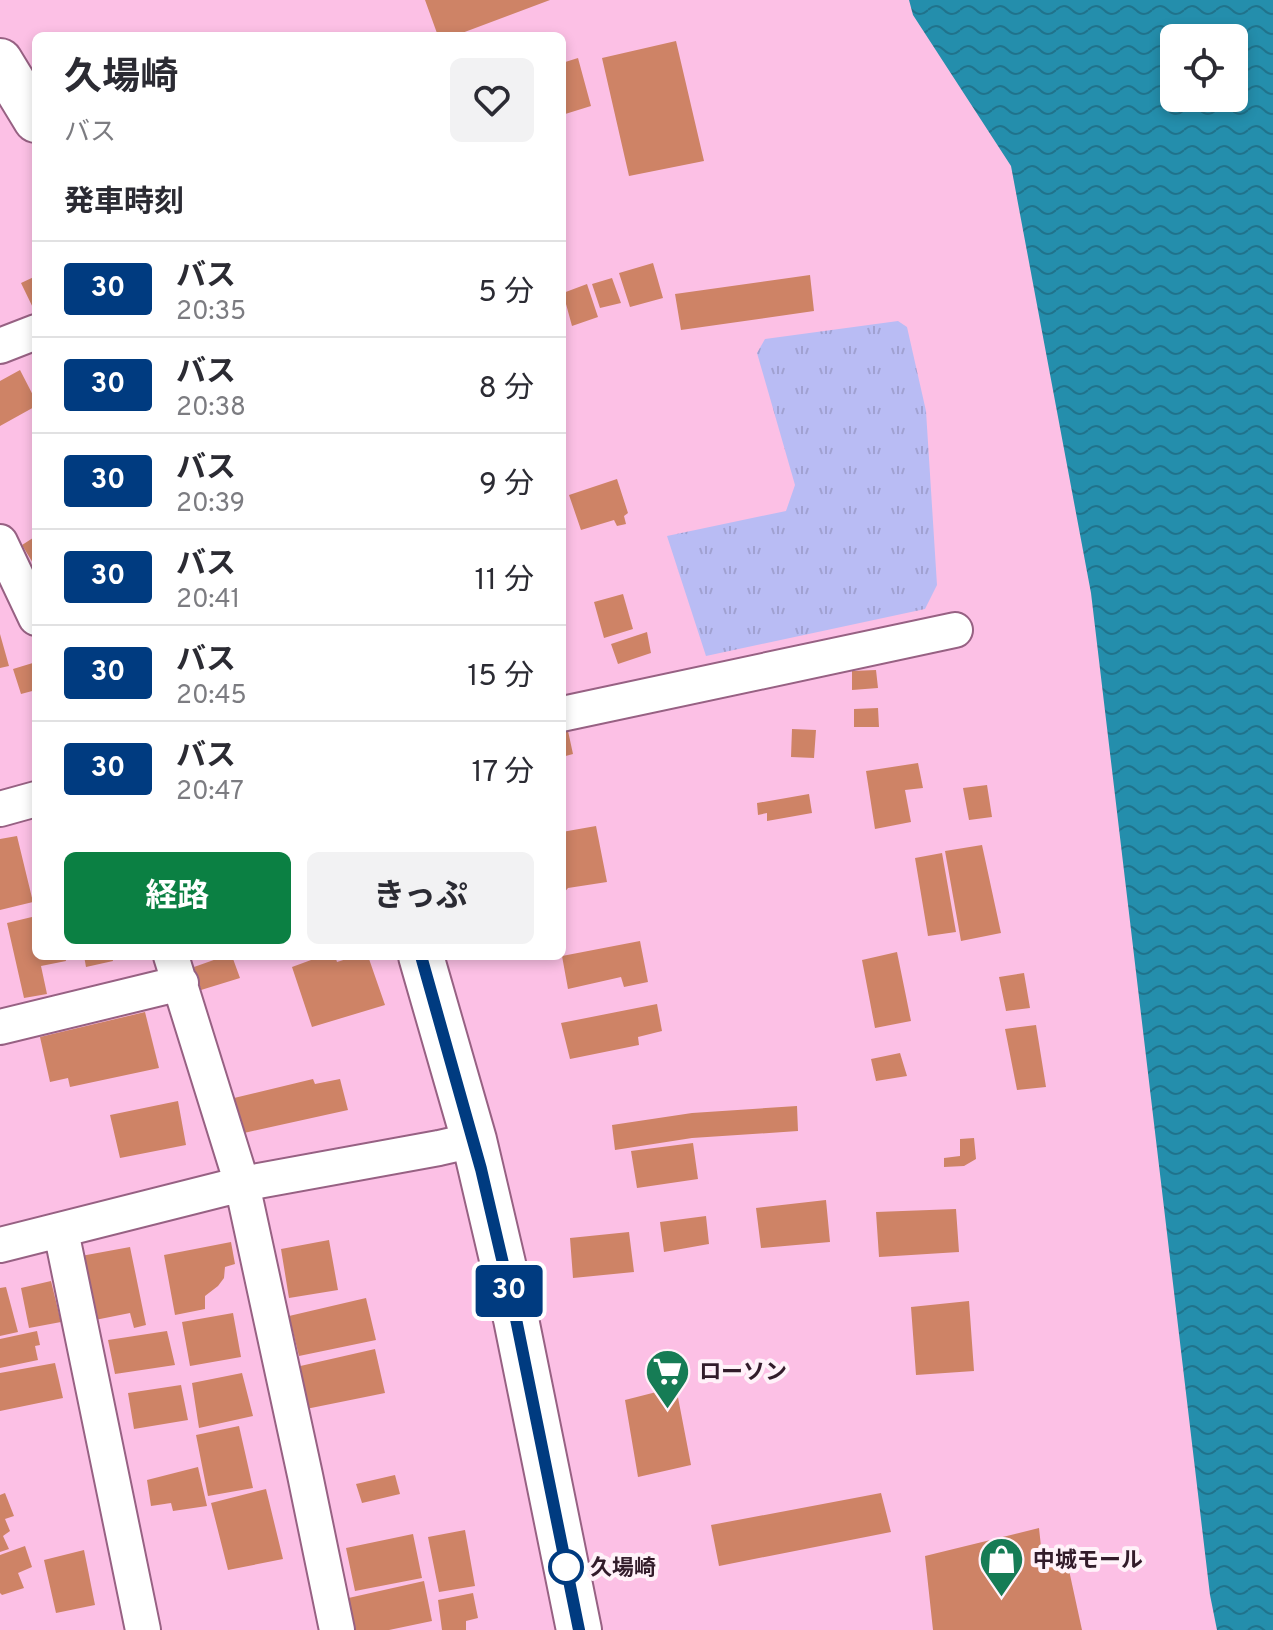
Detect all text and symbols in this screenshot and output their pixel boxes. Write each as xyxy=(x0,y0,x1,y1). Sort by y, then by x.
map controls xyxy=(1160,24,1248,112)
button: locate xyxy=(1160,24,1248,112)
text: 久場崎 xyxy=(64,55,178,104)
button: heart xyxy=(450,58,534,142)
text: バス xyxy=(64,117,116,150)
text: 発車時刻 xyxy=(64,185,184,222)
text: バス xyxy=(176,259,236,296)
text: 30 xyxy=(91,271,125,307)
text: 5 分 xyxy=(478,275,534,312)
text: 20:35 xyxy=(176,296,246,329)
text: バス xyxy=(176,355,236,392)
text: 30 xyxy=(91,367,125,403)
text: 8 分 xyxy=(479,371,534,408)
text: 20:38 xyxy=(176,392,246,425)
text: バス xyxy=(176,451,236,488)
text: 30 xyxy=(91,463,125,499)
text: 9 分 xyxy=(479,467,534,504)
text: 20:39 xyxy=(176,488,245,521)
text: バス xyxy=(176,547,236,584)
text: 30 xyxy=(91,559,125,595)
text: 11 分 xyxy=(475,563,534,600)
text: 20:41 xyxy=(176,584,240,617)
text: バス xyxy=(176,643,236,680)
text: 30 xyxy=(91,655,125,691)
text: 15 分 xyxy=(467,659,534,696)
text: 20:45 xyxy=(176,680,247,713)
text: バス xyxy=(176,739,236,776)
text: 30 xyxy=(91,751,125,787)
text: 17 分 xyxy=(471,755,534,792)
text: 20:47 xyxy=(176,776,244,809)
button: 経路 xyxy=(64,852,291,944)
button: きっぷ xyxy=(307,852,534,944)
line badge: 30 xyxy=(473,1265,545,1317)
text: 30 xyxy=(492,1273,526,1309)
supermarket icon: ローソン xyxy=(644,1347,692,1410)
place label: ローソン xyxy=(699,1360,787,1387)
shop icon: 中城モール xyxy=(978,1535,1026,1598)
place label: 中城モール xyxy=(1033,1548,1143,1575)
marker: 久場崎 xyxy=(549,1550,583,1584)
place label: 久場崎 xyxy=(590,1556,656,1583)

